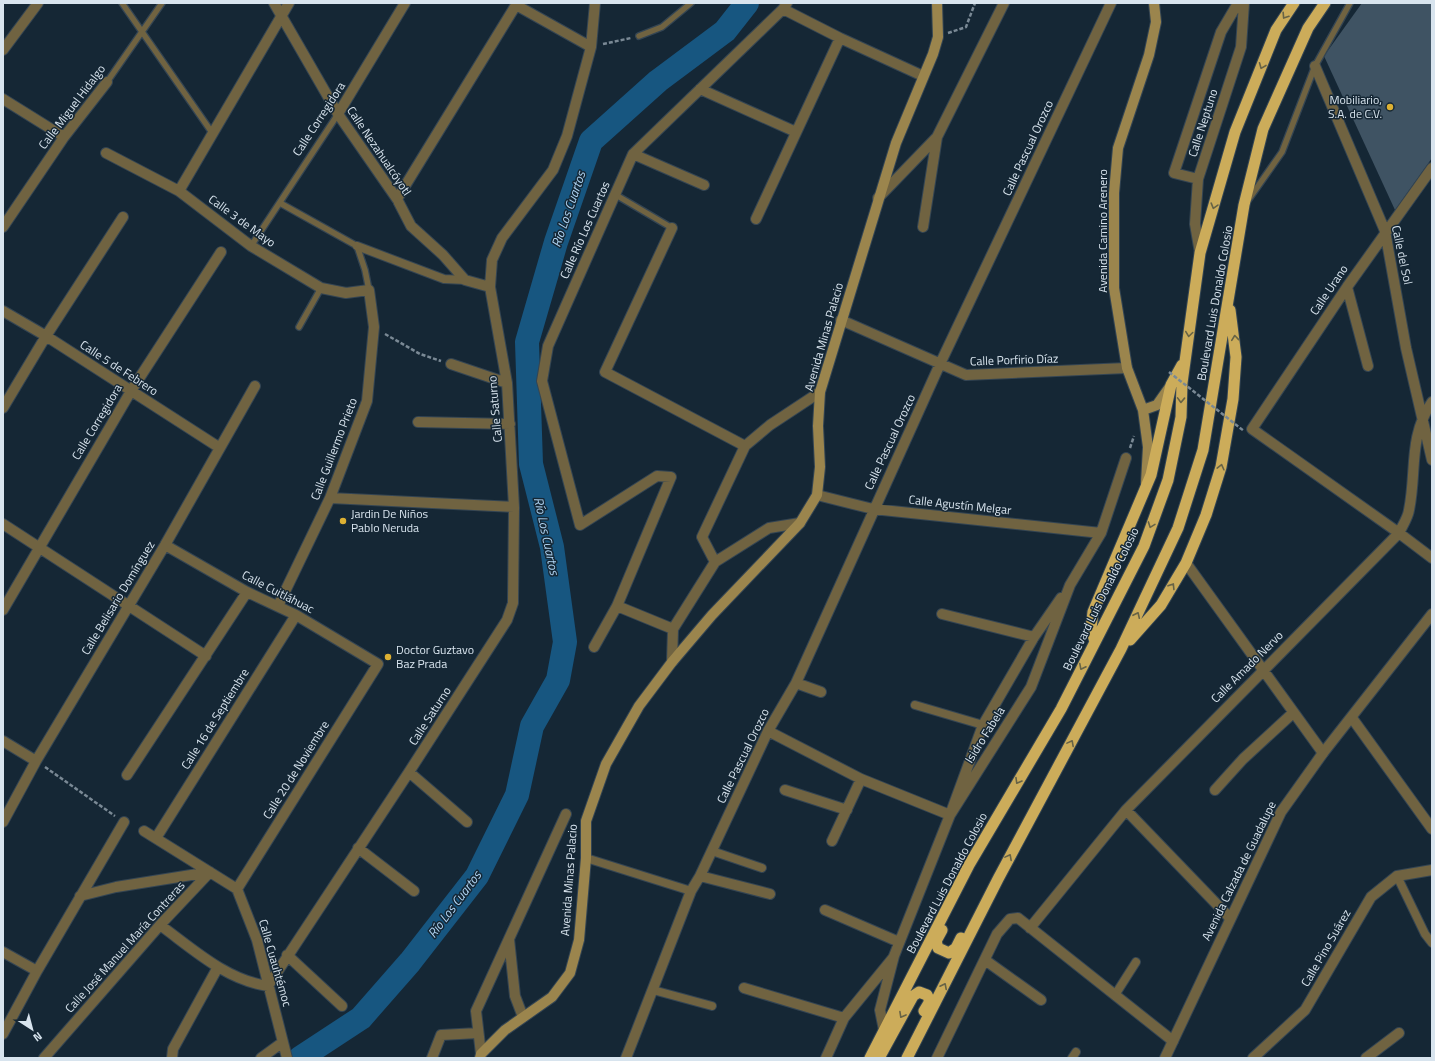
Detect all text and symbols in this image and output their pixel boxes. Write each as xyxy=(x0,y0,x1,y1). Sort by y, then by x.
one-way arrow xyxy=(1283,12,1290,19)
street label: Calle Miguel Hidalgo xyxy=(33,60,110,153)
one-way arrow xyxy=(1258,62,1266,69)
street label: Calle Corregidora xyxy=(287,78,350,160)
street label: Calle Neptuno xyxy=(1183,86,1222,159)
place label: Mobiliario, S.A. de C.V. xyxy=(1328,90,1382,123)
street label: Calle Pascual Orozco xyxy=(997,97,1058,199)
street label: Calle Nezahualcóyotl xyxy=(342,102,416,199)
marker: Mobiliario, S.A. de C.V. xyxy=(1385,102,1395,112)
water label: Río Los Cuartos xyxy=(546,167,591,250)
street label: Avenida Camino Arenero xyxy=(1093,169,1112,293)
street label: Calle Río Los Cuartos xyxy=(554,178,615,282)
street label: Calle 3 de Mayo xyxy=(205,190,280,252)
one-way arrow xyxy=(1210,203,1218,209)
street label: Calle del Sol xyxy=(1387,223,1418,286)
street label: Boulevard Luis Donaldo Colosio xyxy=(1191,224,1238,382)
street label: Calle Urano xyxy=(1305,261,1353,319)
street label: Avenida Minas Palacio xyxy=(799,280,848,393)
one-way arrow xyxy=(1185,331,1194,337)
street label: Calle 5 de Febrero xyxy=(76,335,162,400)
one-way arrow xyxy=(1230,335,1239,341)
street label: Calle Porfirio Díaz xyxy=(969,348,1059,371)
street label: Calle Saturno xyxy=(482,375,507,443)
street label: Calle Corregidora xyxy=(66,380,127,463)
street label: Calle Pascual Orozco xyxy=(859,391,920,493)
street label: Calle Guillermo Prieto xyxy=(305,395,362,503)
one-way arrow xyxy=(1177,397,1185,403)
one-way arrow xyxy=(1217,463,1225,470)
street label: Calle Agustín Melgar xyxy=(908,490,1012,519)
water label: Río Los Cuartos xyxy=(529,495,565,578)
place label: Jardin De Niños Pablo Neruda xyxy=(351,504,428,537)
marker: Jardin De Niños Pablo Neruda xyxy=(338,516,348,526)
one-way arrow xyxy=(1148,522,1156,529)
street label: Boulevard Luis Donaldo Colosio xyxy=(1058,524,1144,674)
street label: Calle Belisario Domínguez xyxy=(76,537,159,658)
street label: Calle Cuitláhuac xyxy=(239,565,318,618)
one-way arrow xyxy=(1168,584,1175,591)
one-way arrow xyxy=(1132,612,1140,620)
street label: Calle Amado Nervo xyxy=(1206,626,1287,707)
place label: Doctor Guztavo Baz Prada xyxy=(396,640,474,673)
marker: Doctor Guztavo Baz Prada xyxy=(383,652,393,662)
one-way arrow xyxy=(1079,663,1087,670)
street label: Calle 16 de Septiembre xyxy=(176,664,253,773)
street label: Calle Saturno xyxy=(403,683,456,749)
street label: Isidro Fabela xyxy=(960,703,1009,767)
street label: Calle Pascual Orozco xyxy=(711,705,774,807)
street label: Calle 20 de Noviembre xyxy=(258,717,334,823)
one-way arrow xyxy=(1066,740,1074,747)
one-way arrow xyxy=(1016,777,1023,784)
street label: Avenida Calzada de Guadalupe xyxy=(1196,798,1281,944)
street label: Boulevard Luis Donaldo Colosio xyxy=(901,809,992,957)
street label: Avenida Minas Palacio xyxy=(555,823,582,937)
one-way arrow xyxy=(1005,854,1012,861)
water label: Río Los Cuartos xyxy=(422,865,487,942)
street label: Calle José Manuel María Contreras xyxy=(60,876,189,1017)
street label: Calle Pino Suárez xyxy=(1296,906,1355,990)
street label: Calle Cuauhtémoc xyxy=(254,917,297,1009)
one-way arrow xyxy=(939,982,947,990)
north arrow xyxy=(12,1009,52,1049)
one-way arrow xyxy=(899,1011,906,1019)
text: N xyxy=(30,1028,46,1046)

